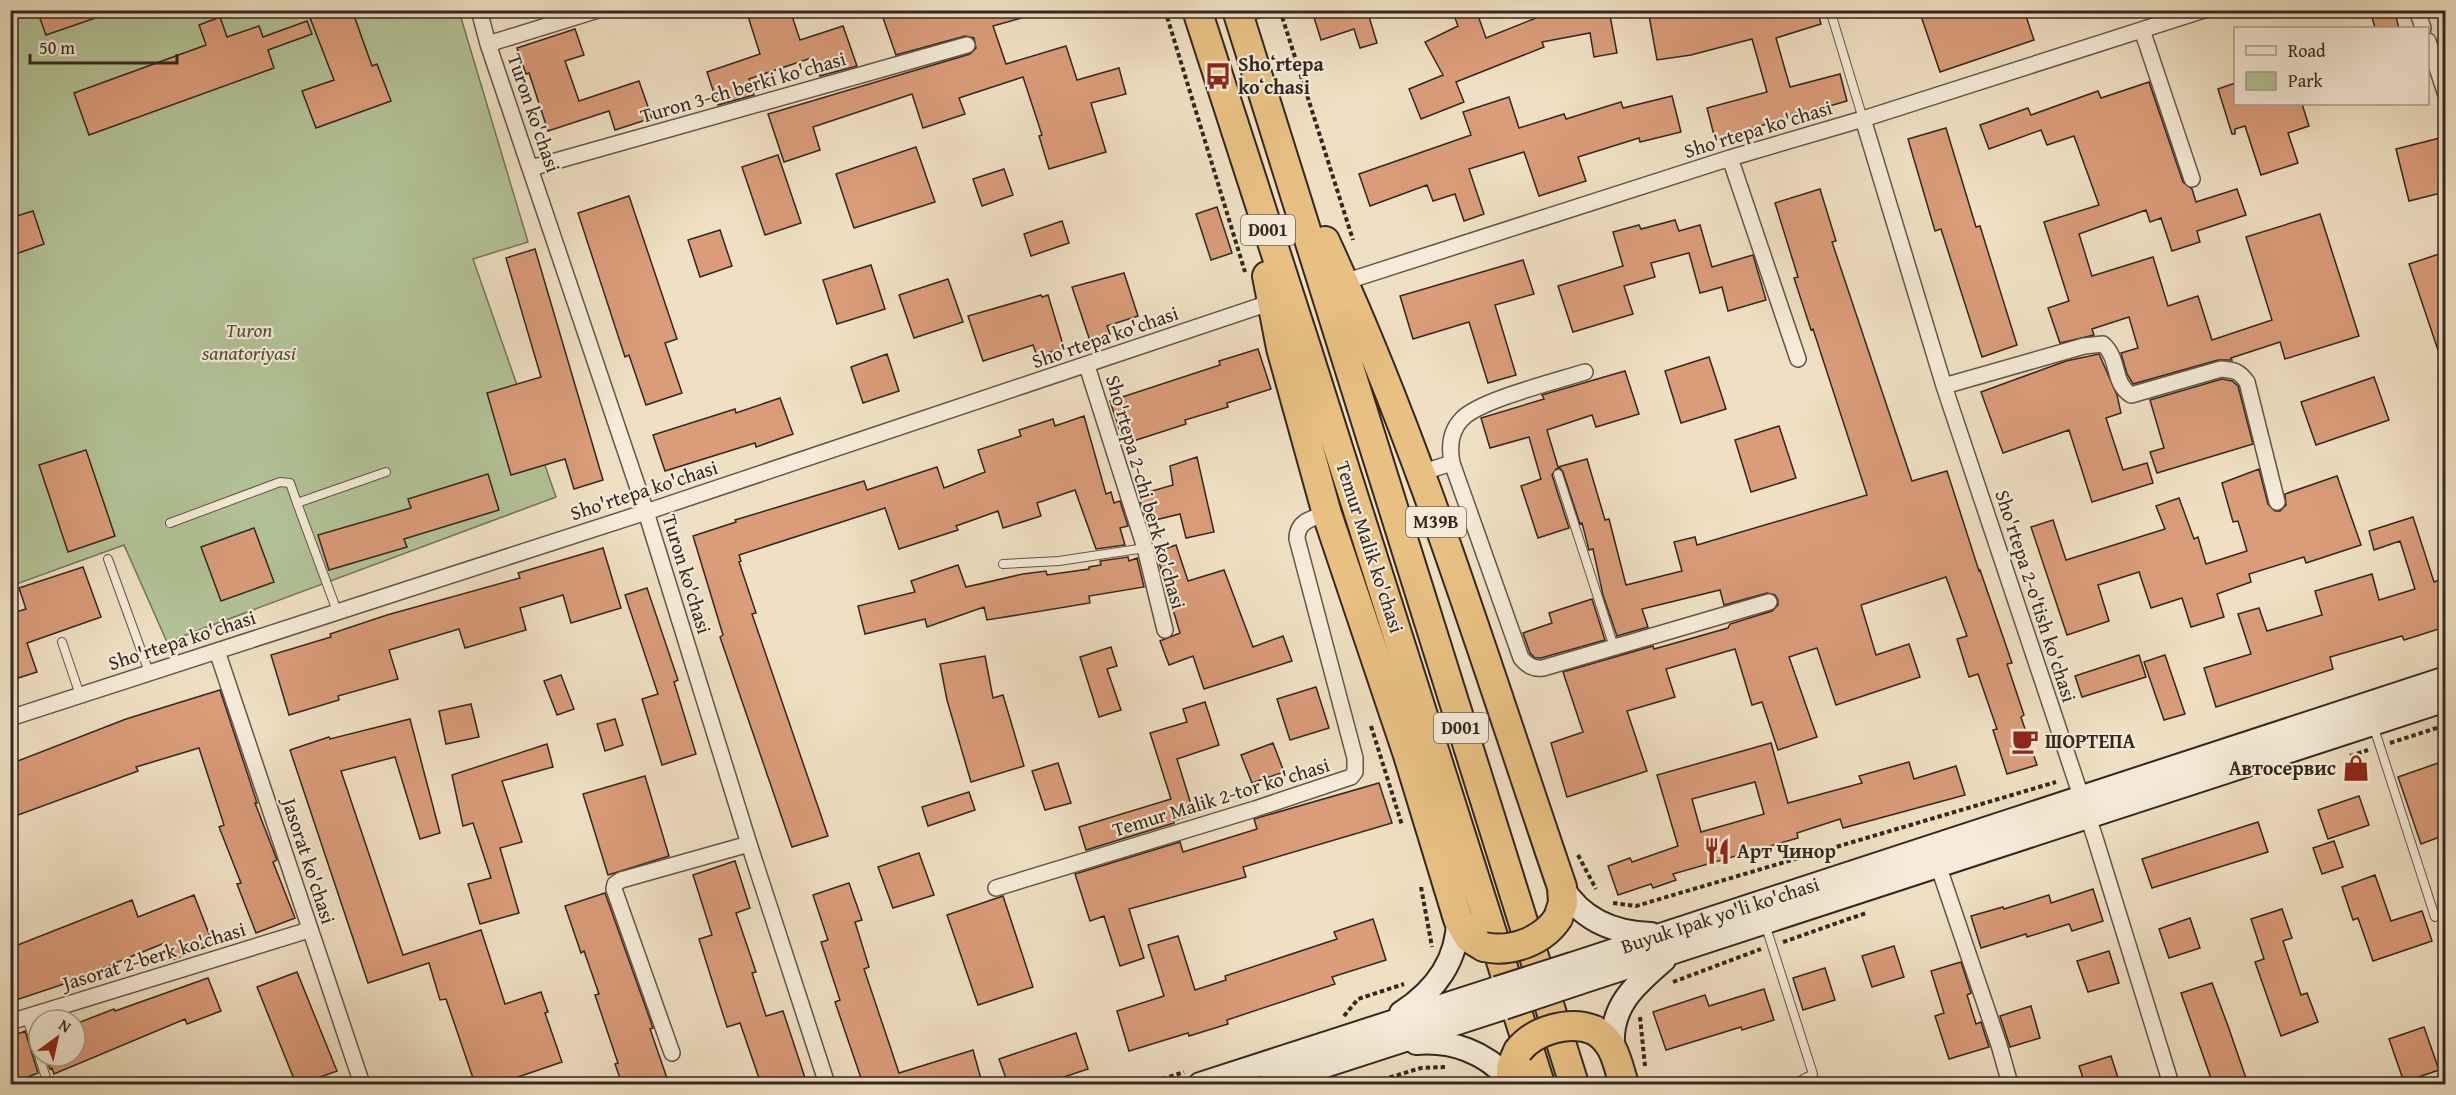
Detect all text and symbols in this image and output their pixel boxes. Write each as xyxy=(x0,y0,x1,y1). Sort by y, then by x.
scale bar xyxy=(30,27,177,65)
legend xyxy=(2234,27,2429,105)
text: 50 m xyxy=(39,34,75,61)
text: Road xyxy=(2288,37,2326,64)
street label: Turon 3-ch berki ko'chasi xyxy=(637,43,849,130)
place label: Shoʻrtepa koʻchasi xyxy=(1238,49,1324,101)
street label: Turon ko'chasi xyxy=(501,50,568,176)
bus stop icon: Shoʻrtepa koʻchasi xyxy=(1203,61,1233,91)
text: Park xyxy=(2288,67,2324,94)
street label: Sho'rtepa ko'chasi xyxy=(1680,92,1836,165)
road number: D001 xyxy=(1241,215,1295,245)
street label: Sho'rtepa ko'chasi xyxy=(1028,298,1183,375)
park label: Turon sanatoriyasi xyxy=(201,315,296,367)
street label: Sho'rtepa 2-chi berk ko'chasi xyxy=(1099,371,1194,613)
street label: Sho'rtepa ko'chasi xyxy=(566,452,722,527)
street label: Temur Malik ko'chasi xyxy=(1329,457,1412,637)
street label: Sho'rtepa 2-o'tish ko'chasi xyxy=(1988,486,2085,706)
road number: M39B xyxy=(1406,507,1466,537)
street label: Turon ko'chasi xyxy=(656,510,720,638)
street label: Sho'rtepa ko'chasi xyxy=(104,602,260,677)
road number: D001 xyxy=(1434,713,1488,743)
cafe icon: ШОРТЕПА xyxy=(2010,726,2040,756)
place label: ШОРТЕПА xyxy=(2045,726,2136,755)
street label: Temur Malik 2-tor ko'chasi xyxy=(1109,750,1333,843)
place label: Автосервис xyxy=(2229,753,2336,782)
shop icon: Автосервис xyxy=(2341,753,2371,783)
street label: Jasorat ko'chasi xyxy=(275,791,344,928)
restaurant icon: Арт Чинор xyxy=(1702,836,1732,866)
place label: Арт Чинор xyxy=(1737,836,1836,865)
street label: Buyuk Ipak yo'li ko'chasi xyxy=(1617,869,1823,960)
street label: Jasorat 2-berk ko'chasi xyxy=(56,914,249,998)
north arrow xyxy=(27,1008,87,1068)
text: N xyxy=(54,1012,76,1039)

